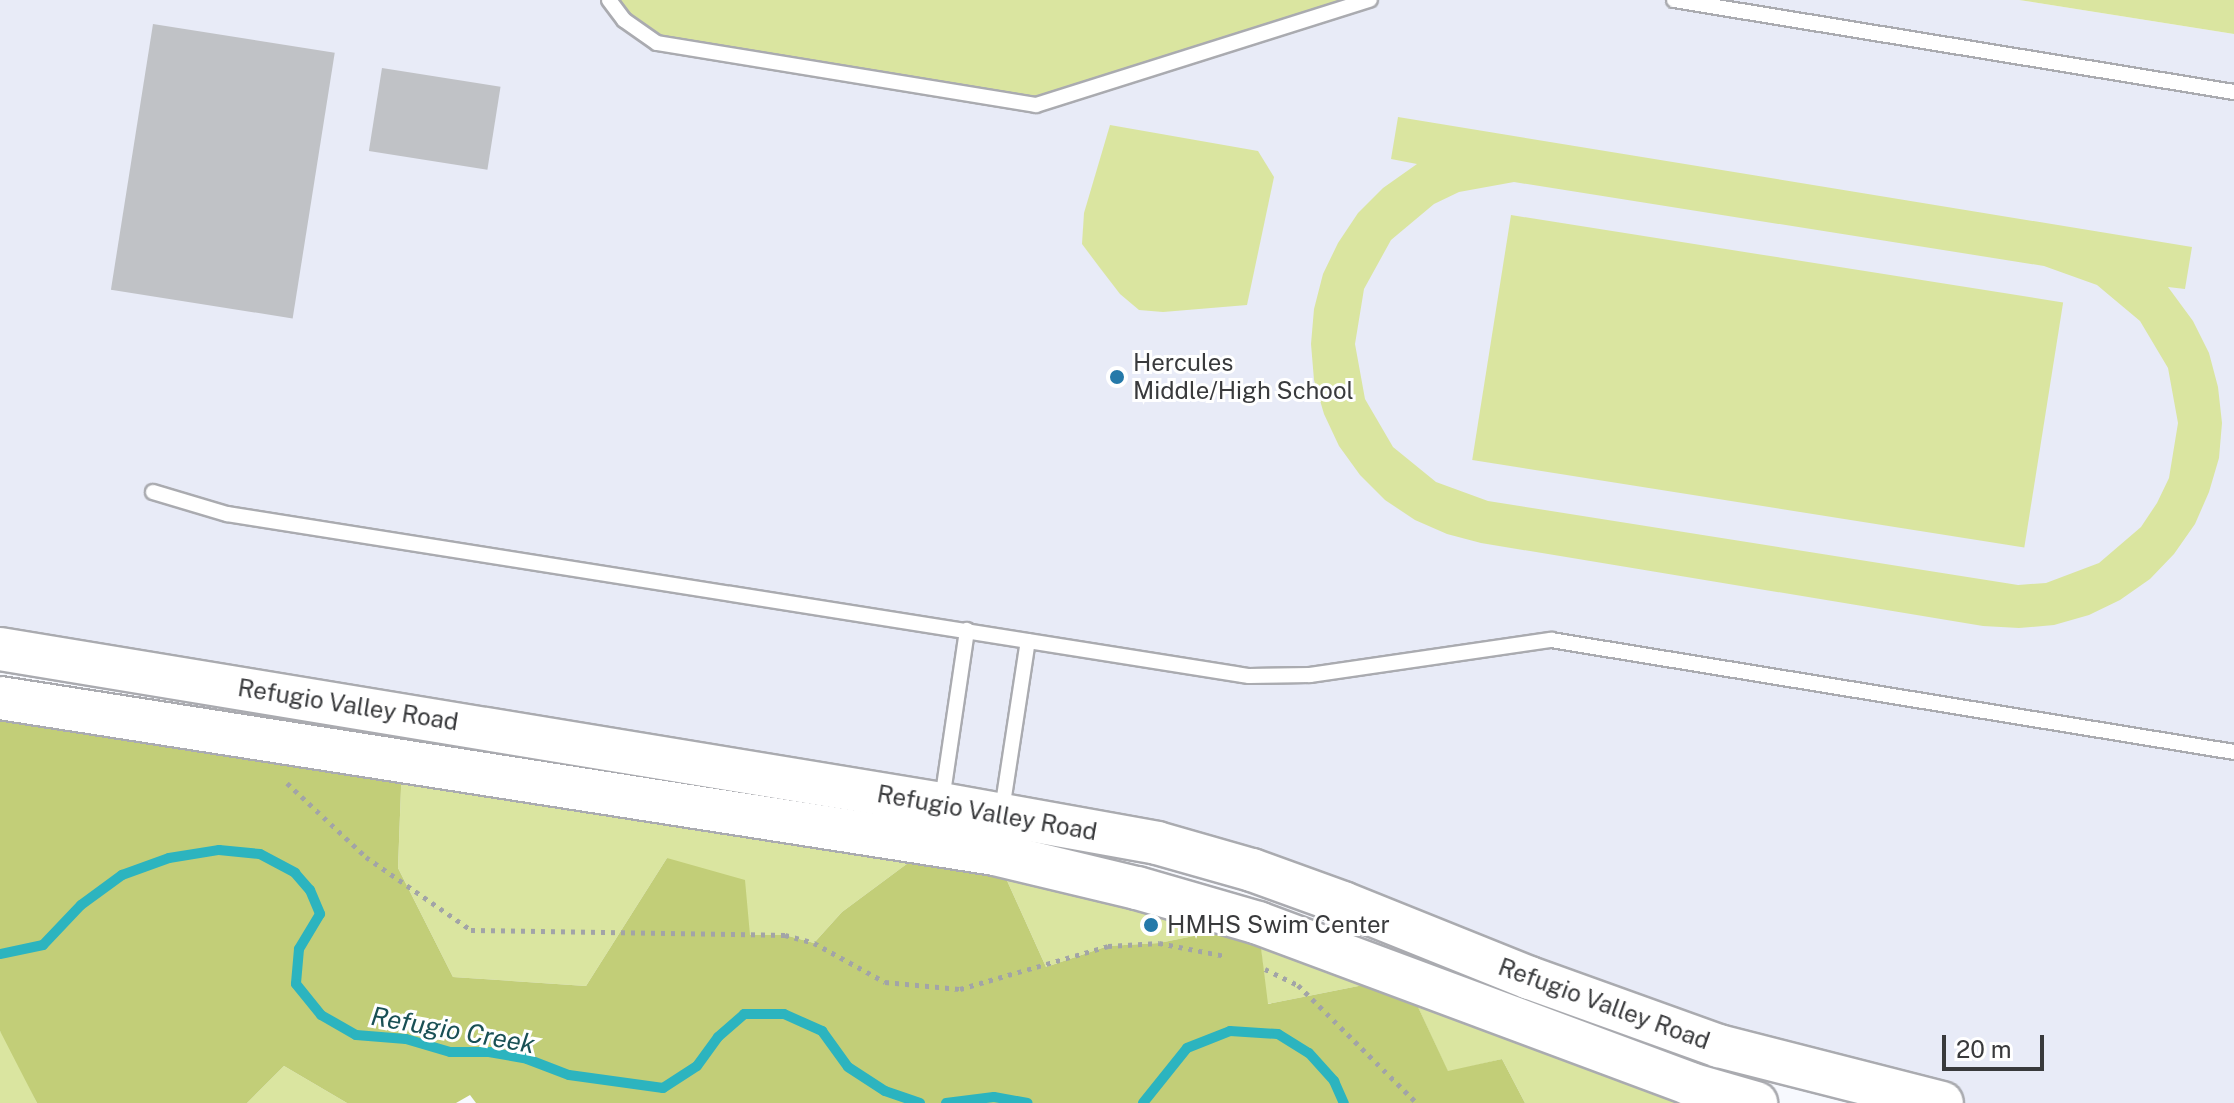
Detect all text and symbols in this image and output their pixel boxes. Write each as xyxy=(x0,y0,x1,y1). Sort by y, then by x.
place label: Hercules Middle/High School xyxy=(1133,349,1354,405)
marker: Hercules Middle/High School xyxy=(1108,368,1126,386)
street label: Refugio Valley Road xyxy=(235,673,461,737)
street label: Refugio Valley Road xyxy=(874,779,1100,847)
place label: HMHS Swim Center xyxy=(1167,911,1390,939)
marker: HMHS Swim Center xyxy=(1142,916,1160,934)
street label: Refugio Valley Road xyxy=(1494,952,1714,1056)
water label: Refugio Creek xyxy=(368,1000,538,1060)
scale bar xyxy=(1946,1019,2048,1069)
text: 20 m xyxy=(1956,1035,2012,1063)

